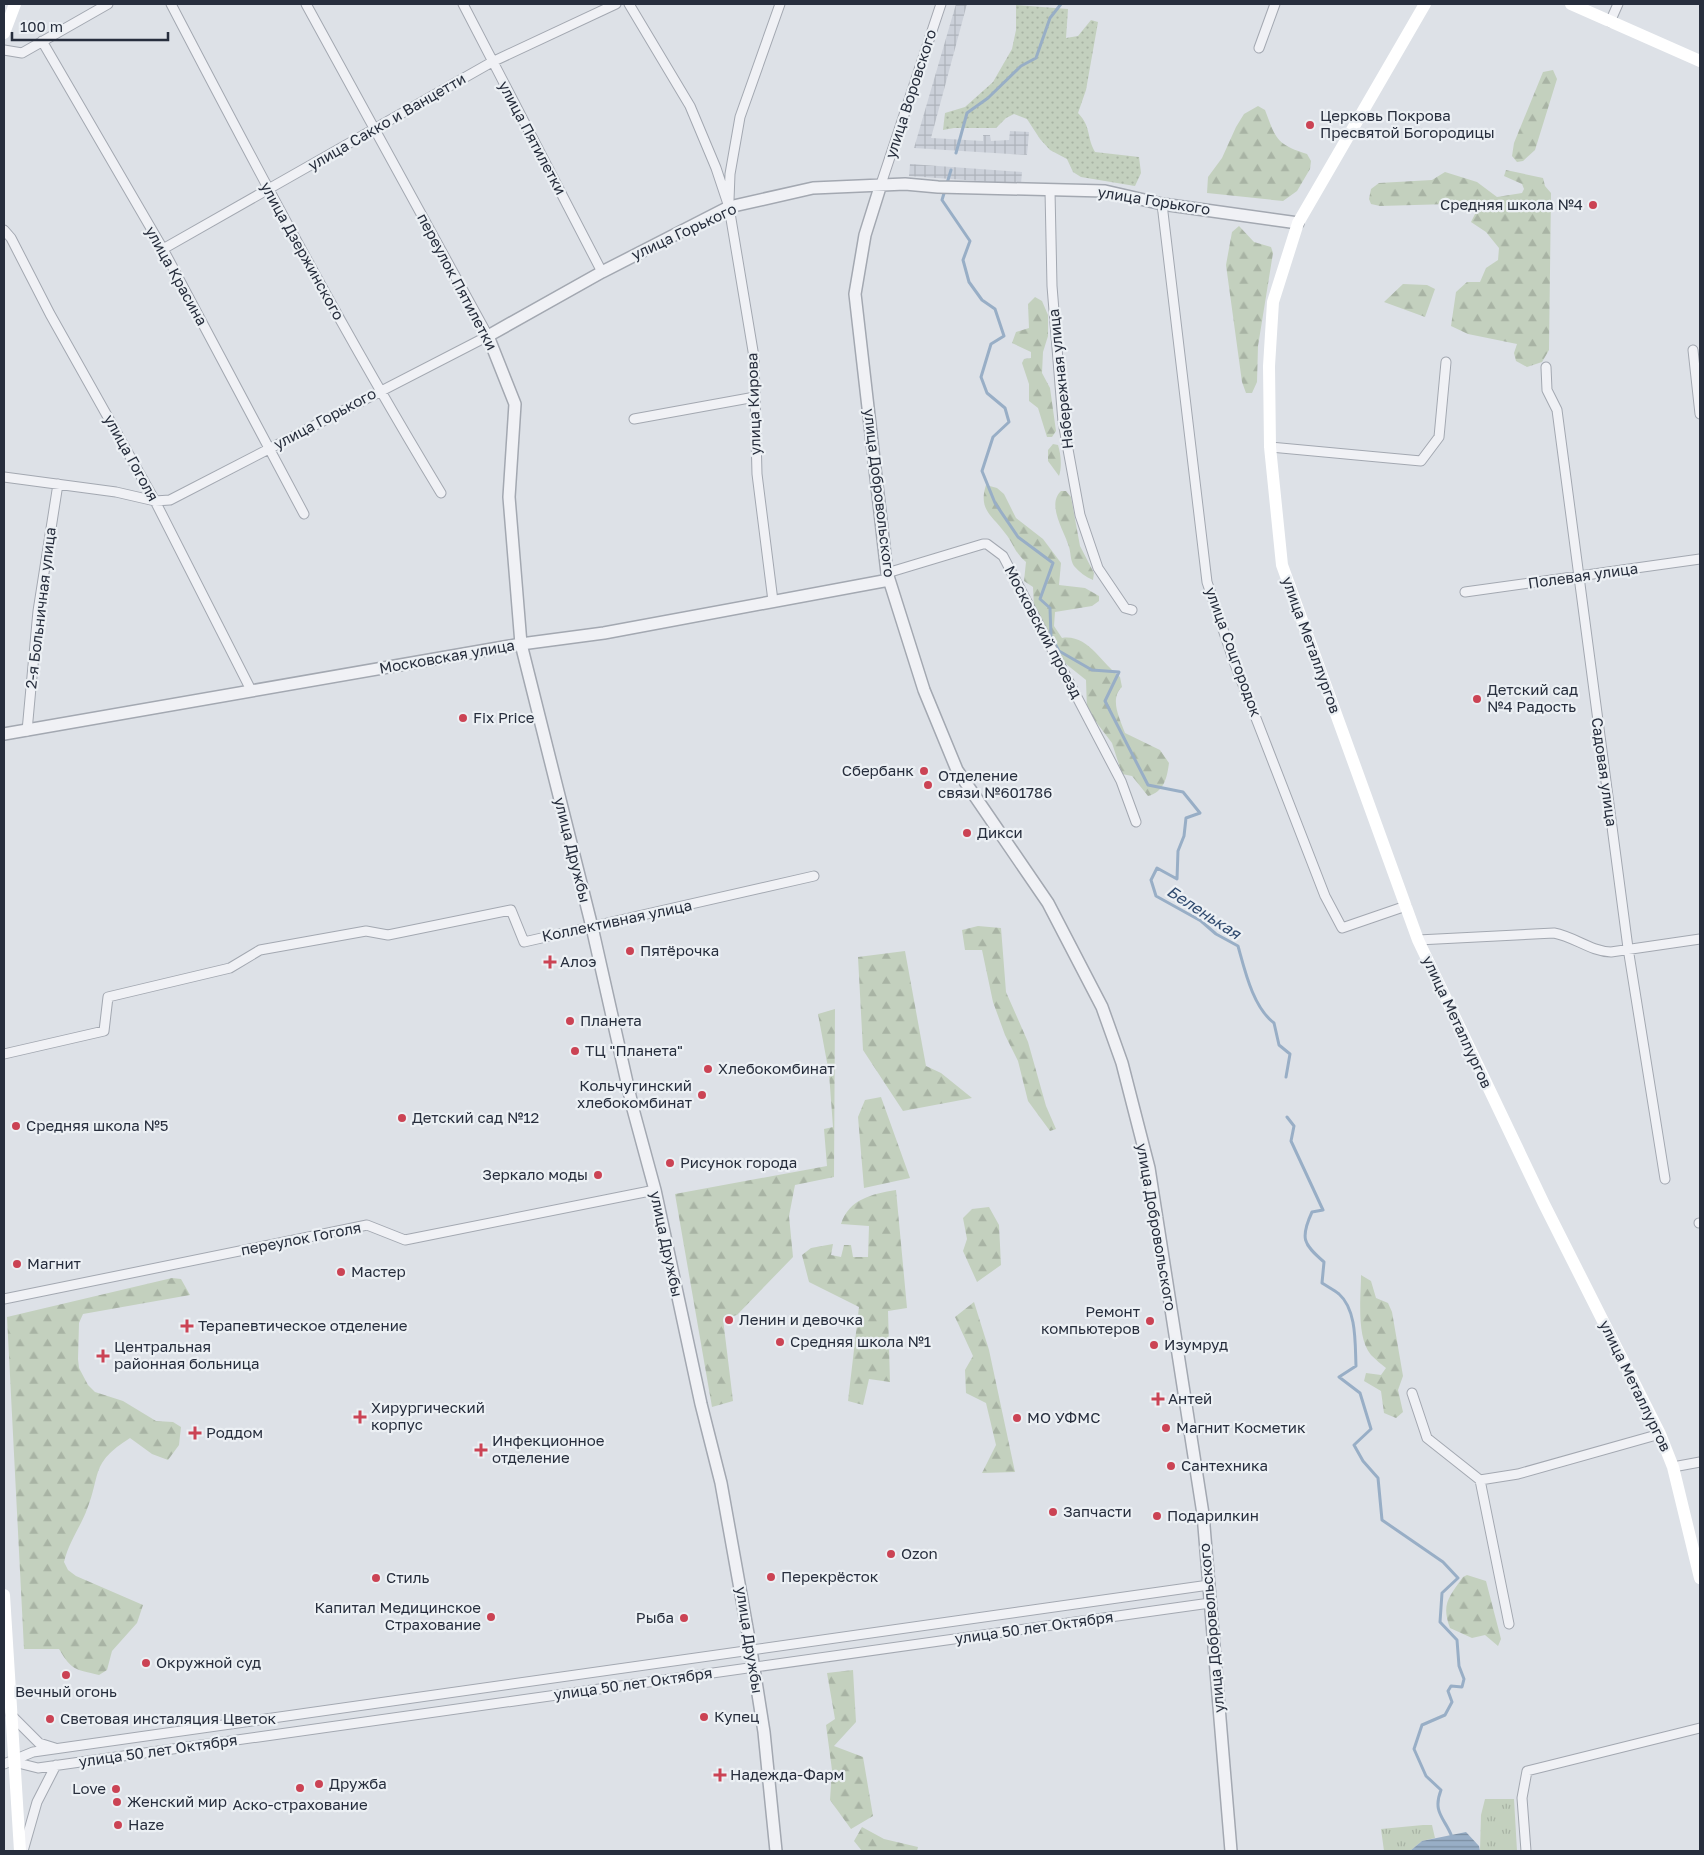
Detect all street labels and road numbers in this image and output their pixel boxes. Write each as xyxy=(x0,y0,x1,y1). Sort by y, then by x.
street label: улица Воровского xyxy=(881,27,939,161)
street label: улица Сакко и Ванцетти xyxy=(305,69,468,174)
street label: улица Пятилетки xyxy=(495,77,571,198)
street label: улица Дзержинского xyxy=(257,178,348,323)
street label: улица Горького xyxy=(1097,182,1212,218)
street label: улица Горького xyxy=(628,199,739,263)
street label: переулок Пятилетки xyxy=(414,210,502,353)
street label: улица Красина xyxy=(142,223,212,328)
street label: Набережная улица xyxy=(1044,308,1076,450)
street label: улица Кирова xyxy=(742,352,764,456)
street label: улица Горького xyxy=(270,383,379,453)
street label: улица Добровольского xyxy=(861,407,899,578)
street label: улица Гоголя xyxy=(101,411,163,504)
street label: 2-я Больничная улица xyxy=(21,526,59,690)
street label: Полевая улица xyxy=(1527,558,1639,592)
street label: Московский проезд xyxy=(1001,562,1086,701)
street label: улица Металлургов xyxy=(1279,574,1345,715)
street label: улица Соцгородок xyxy=(1202,584,1266,719)
street label: Московская улица xyxy=(378,635,516,677)
street label: Садовая улица xyxy=(1588,716,1622,828)
street label: улица Дружбы xyxy=(551,795,595,904)
street label: Коллективная улица xyxy=(540,895,693,945)
street label: улица Металлургов xyxy=(1419,952,1497,1091)
street label: улица Добровольского xyxy=(1133,1142,1181,1312)
street label: улица Дружбы xyxy=(647,1189,687,1298)
street label: переулок Гоголя xyxy=(239,1218,363,1259)
street label: улица Металлургов xyxy=(1596,1317,1676,1454)
street label: улица Добровольского xyxy=(1195,1543,1227,1714)
street label: улица Дружбы xyxy=(733,1585,767,1695)
street label: улица 50 лет Октября xyxy=(953,1607,1114,1647)
street label: улица 50 лет Октября xyxy=(552,1663,713,1703)
street label: улица 50 лет Октября xyxy=(77,1730,238,1770)

